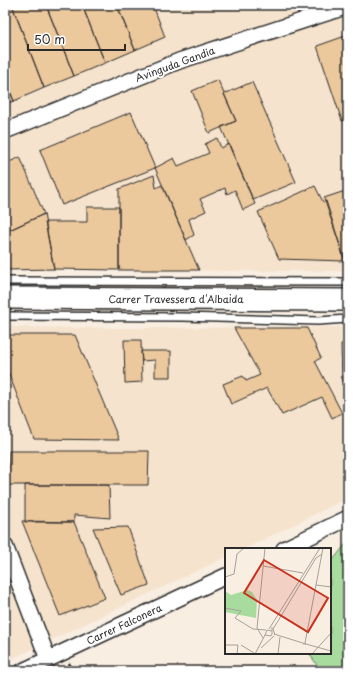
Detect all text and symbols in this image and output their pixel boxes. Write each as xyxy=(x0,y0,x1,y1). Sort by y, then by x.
scale bar xyxy=(28,26,125,52)
text: 50 m xyxy=(34,30,65,48)
street label: Avinguda Gandia xyxy=(133,42,217,85)
street label: Carrer Travessera d'Albaida xyxy=(108,291,244,306)
inset map xyxy=(225,548,331,654)
street label: Carrer Falconera xyxy=(84,599,165,648)

